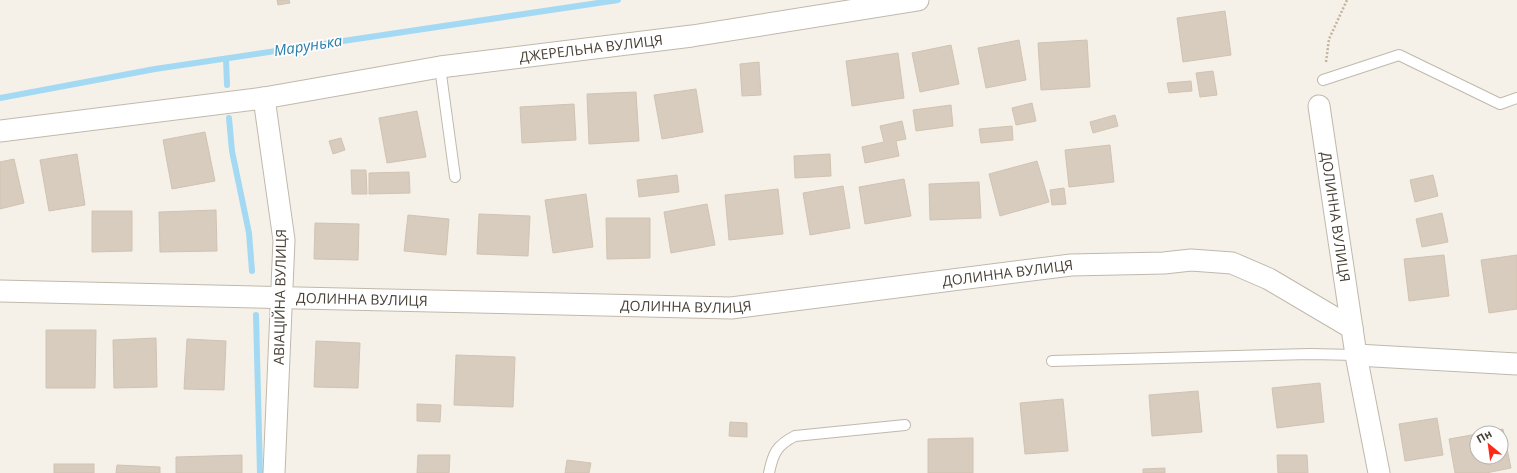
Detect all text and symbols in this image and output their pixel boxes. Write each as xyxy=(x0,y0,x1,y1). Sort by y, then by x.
water label: Марунька xyxy=(272,30,344,60)
street label: ДЖЕРЕЛЬНА ВУЛИЦЯ xyxy=(518,30,664,66)
street label: ДОЛИННА ВУЛИЦЯ xyxy=(1317,150,1355,283)
street label: АВІАЦІЙНА ВУЛИЦЯ xyxy=(269,229,290,365)
street label: ДОЛИННА ВУЛИЦЯ xyxy=(941,255,1074,290)
street label: ДОЛИННА ВУЛИЦЯ xyxy=(296,288,428,310)
street label: ДОЛИННА ВУЛИЦЯ xyxy=(620,295,753,317)
north arrow xyxy=(1469,425,1509,465)
text: Пн xyxy=(1474,426,1494,446)

